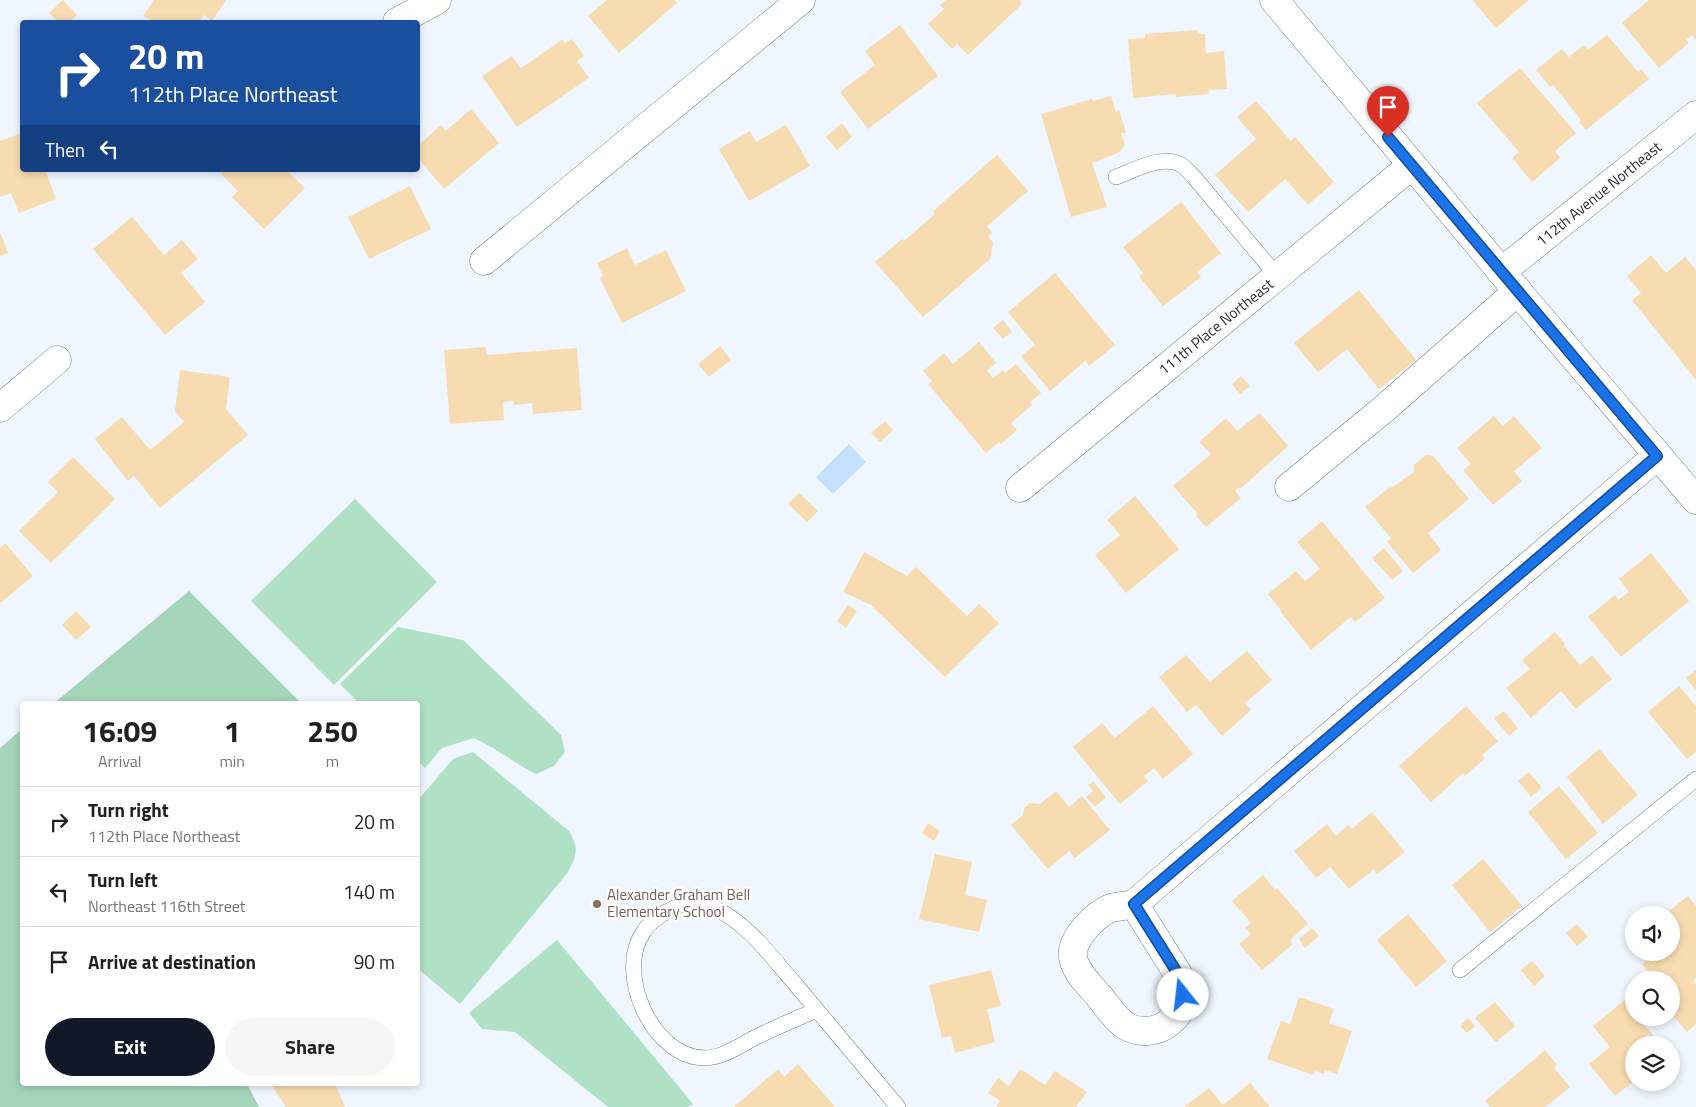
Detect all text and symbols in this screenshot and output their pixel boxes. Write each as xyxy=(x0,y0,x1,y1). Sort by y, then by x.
text: 20 m xyxy=(128,29,204,83)
icon: right xyxy=(45,40,110,105)
text: 112th Place Northeast xyxy=(128,77,338,111)
pin xyxy=(1367,86,1409,137)
icon: arrive xyxy=(1374,93,1402,121)
text: Then xyxy=(45,135,85,164)
icon: left xyxy=(95,135,123,163)
street label: 112th Avenue Northeast xyxy=(1531,135,1667,252)
street label: 111th Place Northeast xyxy=(1153,272,1279,381)
text: 16:09 xyxy=(82,708,157,754)
text: 1 xyxy=(224,708,241,754)
text: 250 xyxy=(307,708,358,754)
text: Arrival xyxy=(98,749,141,773)
text: min xyxy=(219,749,245,773)
text: m xyxy=(326,749,339,773)
text: Turn right xyxy=(88,795,169,824)
text: 20 m xyxy=(354,807,395,836)
icon: right xyxy=(45,808,73,836)
text: 112th Place Northeast xyxy=(88,824,240,848)
text: Turn left xyxy=(88,865,158,894)
text: 140 m xyxy=(343,877,395,906)
icon: left xyxy=(45,878,73,906)
place label: Alexander Graham Bell Elementary School xyxy=(607,883,750,923)
text: Northeast 116th Street xyxy=(88,894,245,918)
marker: Alexander Graham Bell Elementary School xyxy=(591,898,603,910)
map controls xyxy=(1625,906,1680,1091)
button: sound xyxy=(1625,906,1680,961)
text: Arrive at destination xyxy=(88,947,256,976)
text: 90 m xyxy=(354,947,395,976)
icon: arrive xyxy=(45,948,73,976)
position arrow xyxy=(1156,968,1208,1020)
button: search xyxy=(1625,971,1680,1026)
button: Exit xyxy=(45,1018,215,1076)
button: Share xyxy=(225,1018,395,1076)
button: layers xyxy=(1625,1036,1680,1091)

